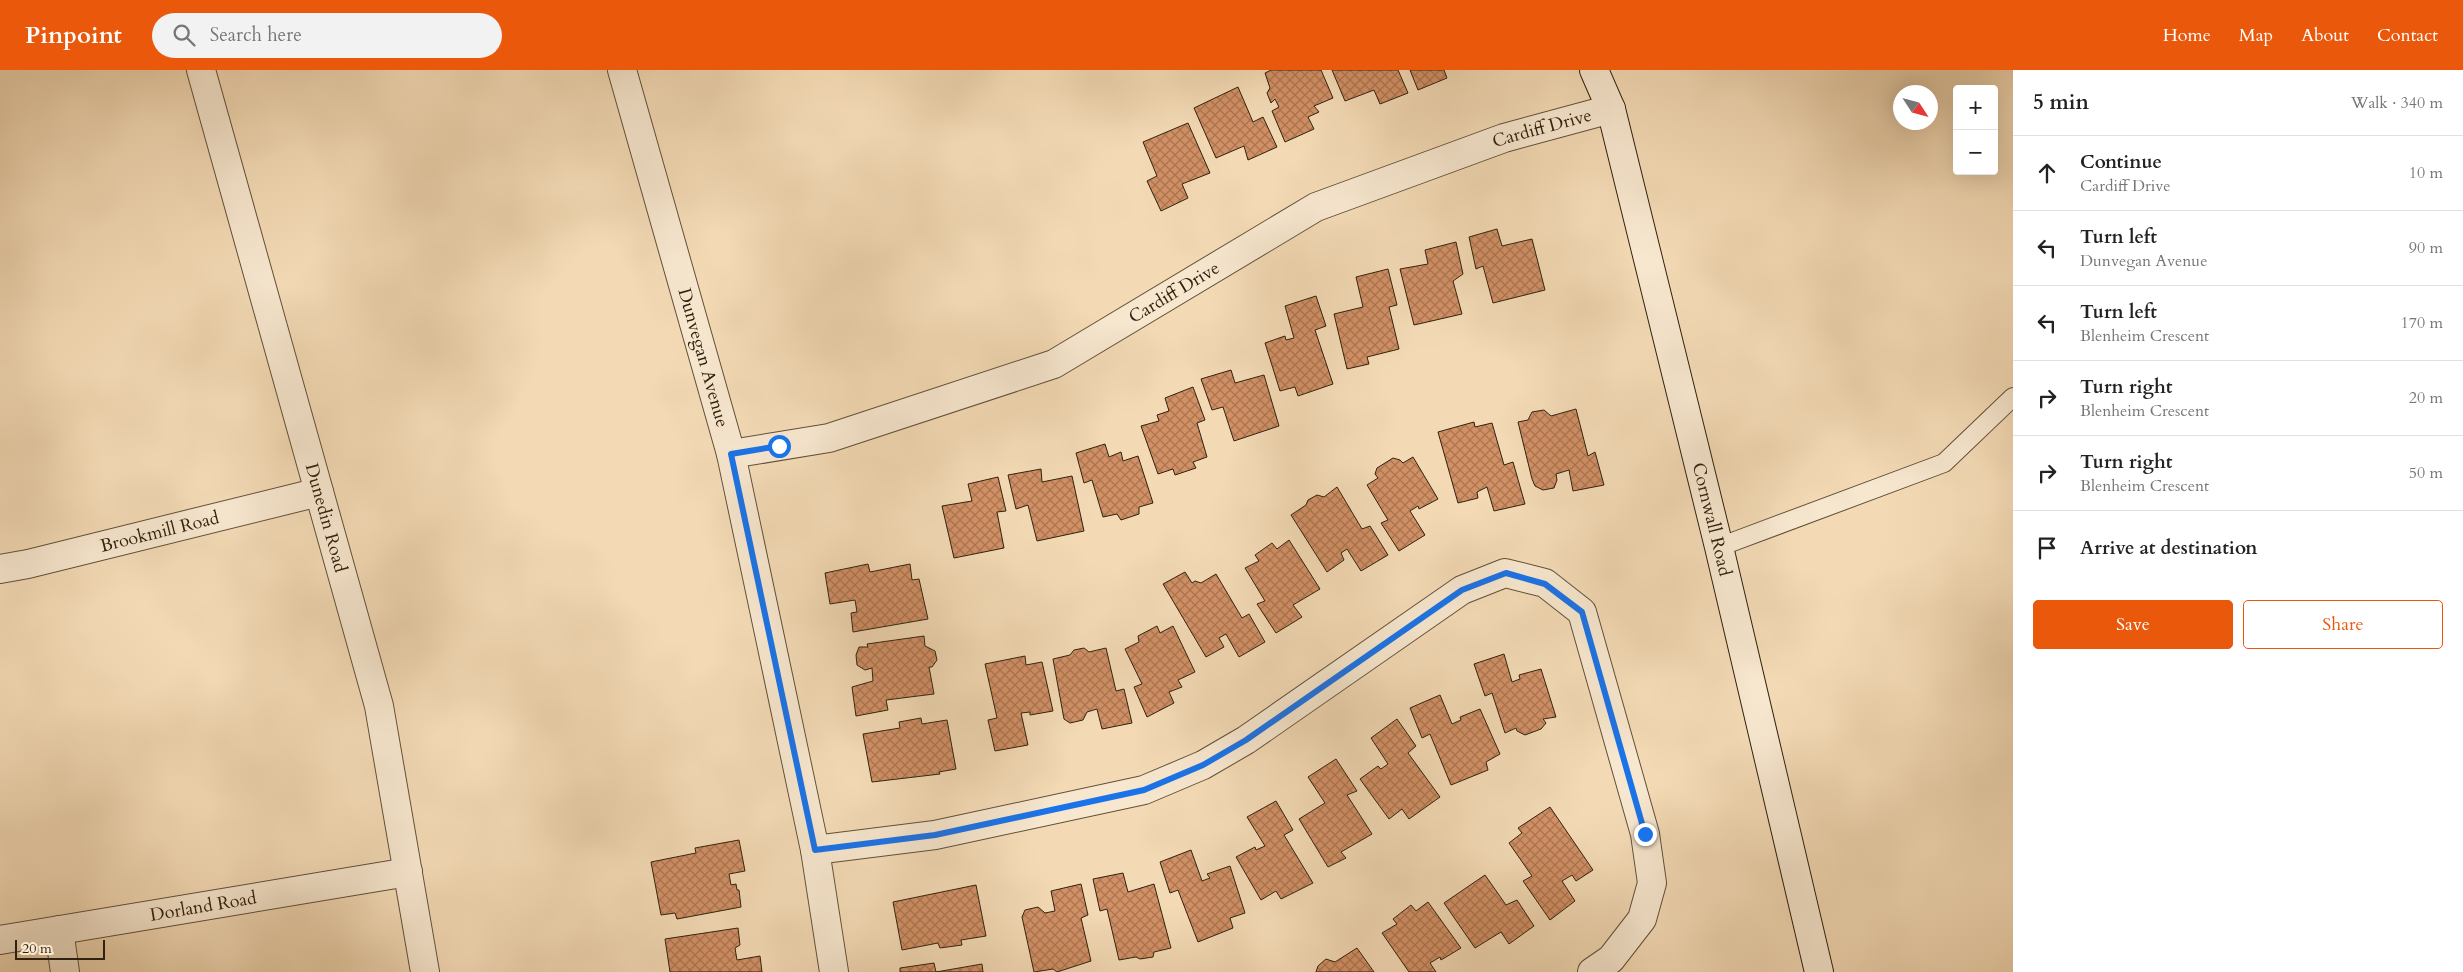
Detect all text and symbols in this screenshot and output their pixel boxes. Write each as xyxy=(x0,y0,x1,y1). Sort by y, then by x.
search box xyxy=(152,13,502,58)
text: Pinpoint xyxy=(25,19,122,52)
icon: search xyxy=(170,21,198,49)
text: Search here xyxy=(210,22,302,48)
text: Home xyxy=(2163,23,2211,48)
text: Map xyxy=(2239,23,2273,48)
text: About xyxy=(2301,23,2349,48)
text: Contact xyxy=(2377,23,2438,48)
north arrow xyxy=(1893,85,1938,130)
map controls xyxy=(1953,85,1998,175)
button: + xyxy=(1953,85,1998,130)
text: 5 min xyxy=(2033,88,2089,117)
text: Walk · 340 m xyxy=(2351,92,2443,114)
street label: Cardiff Drive xyxy=(1489,102,1594,154)
button: − xyxy=(1953,130,1998,175)
text: Continue xyxy=(2080,149,2162,175)
icon: ahead xyxy=(2033,159,2061,187)
text: 10 m xyxy=(2409,162,2443,184)
text: Cardiff Drive xyxy=(2080,175,2171,197)
text: Turn left xyxy=(2080,224,2157,250)
icon: left xyxy=(2033,234,2061,262)
text: 90 m xyxy=(2409,237,2443,259)
text: Dunvegan Avenue xyxy=(2080,250,2207,272)
street label: Cardiff Drive xyxy=(1124,255,1224,329)
street label: Dunvegan Avenue xyxy=(672,285,735,430)
text: Turn left xyxy=(2080,299,2157,325)
icon: left xyxy=(2033,309,2061,337)
text: 170 m xyxy=(2401,312,2443,334)
text: Blenheim Crescent xyxy=(2080,325,2209,347)
text: Turn right xyxy=(2080,374,2172,400)
icon: right xyxy=(2033,384,2061,412)
text: 20 m xyxy=(2409,387,2443,409)
text: Blenheim Crescent xyxy=(2080,400,2209,422)
route start xyxy=(768,435,791,458)
text: Turn right xyxy=(2080,449,2172,475)
icon: right xyxy=(2033,459,2061,487)
street label: Dunedin Road xyxy=(299,460,354,576)
street label: Cornwall Road xyxy=(1686,460,1738,579)
text: 50 m xyxy=(2409,462,2443,484)
text: Blenheim Crescent xyxy=(2080,475,2209,497)
street label: Brookmill Road xyxy=(97,505,222,558)
icon: arrive xyxy=(2033,534,2061,562)
text: Arrive at destination xyxy=(2080,535,2257,561)
button: Save xyxy=(2033,600,2233,649)
button: Share xyxy=(2243,600,2443,649)
route end xyxy=(1634,823,1657,846)
street label: Dorland Road xyxy=(148,885,259,927)
scale bar xyxy=(15,937,105,960)
text: 20 m xyxy=(22,939,52,958)

